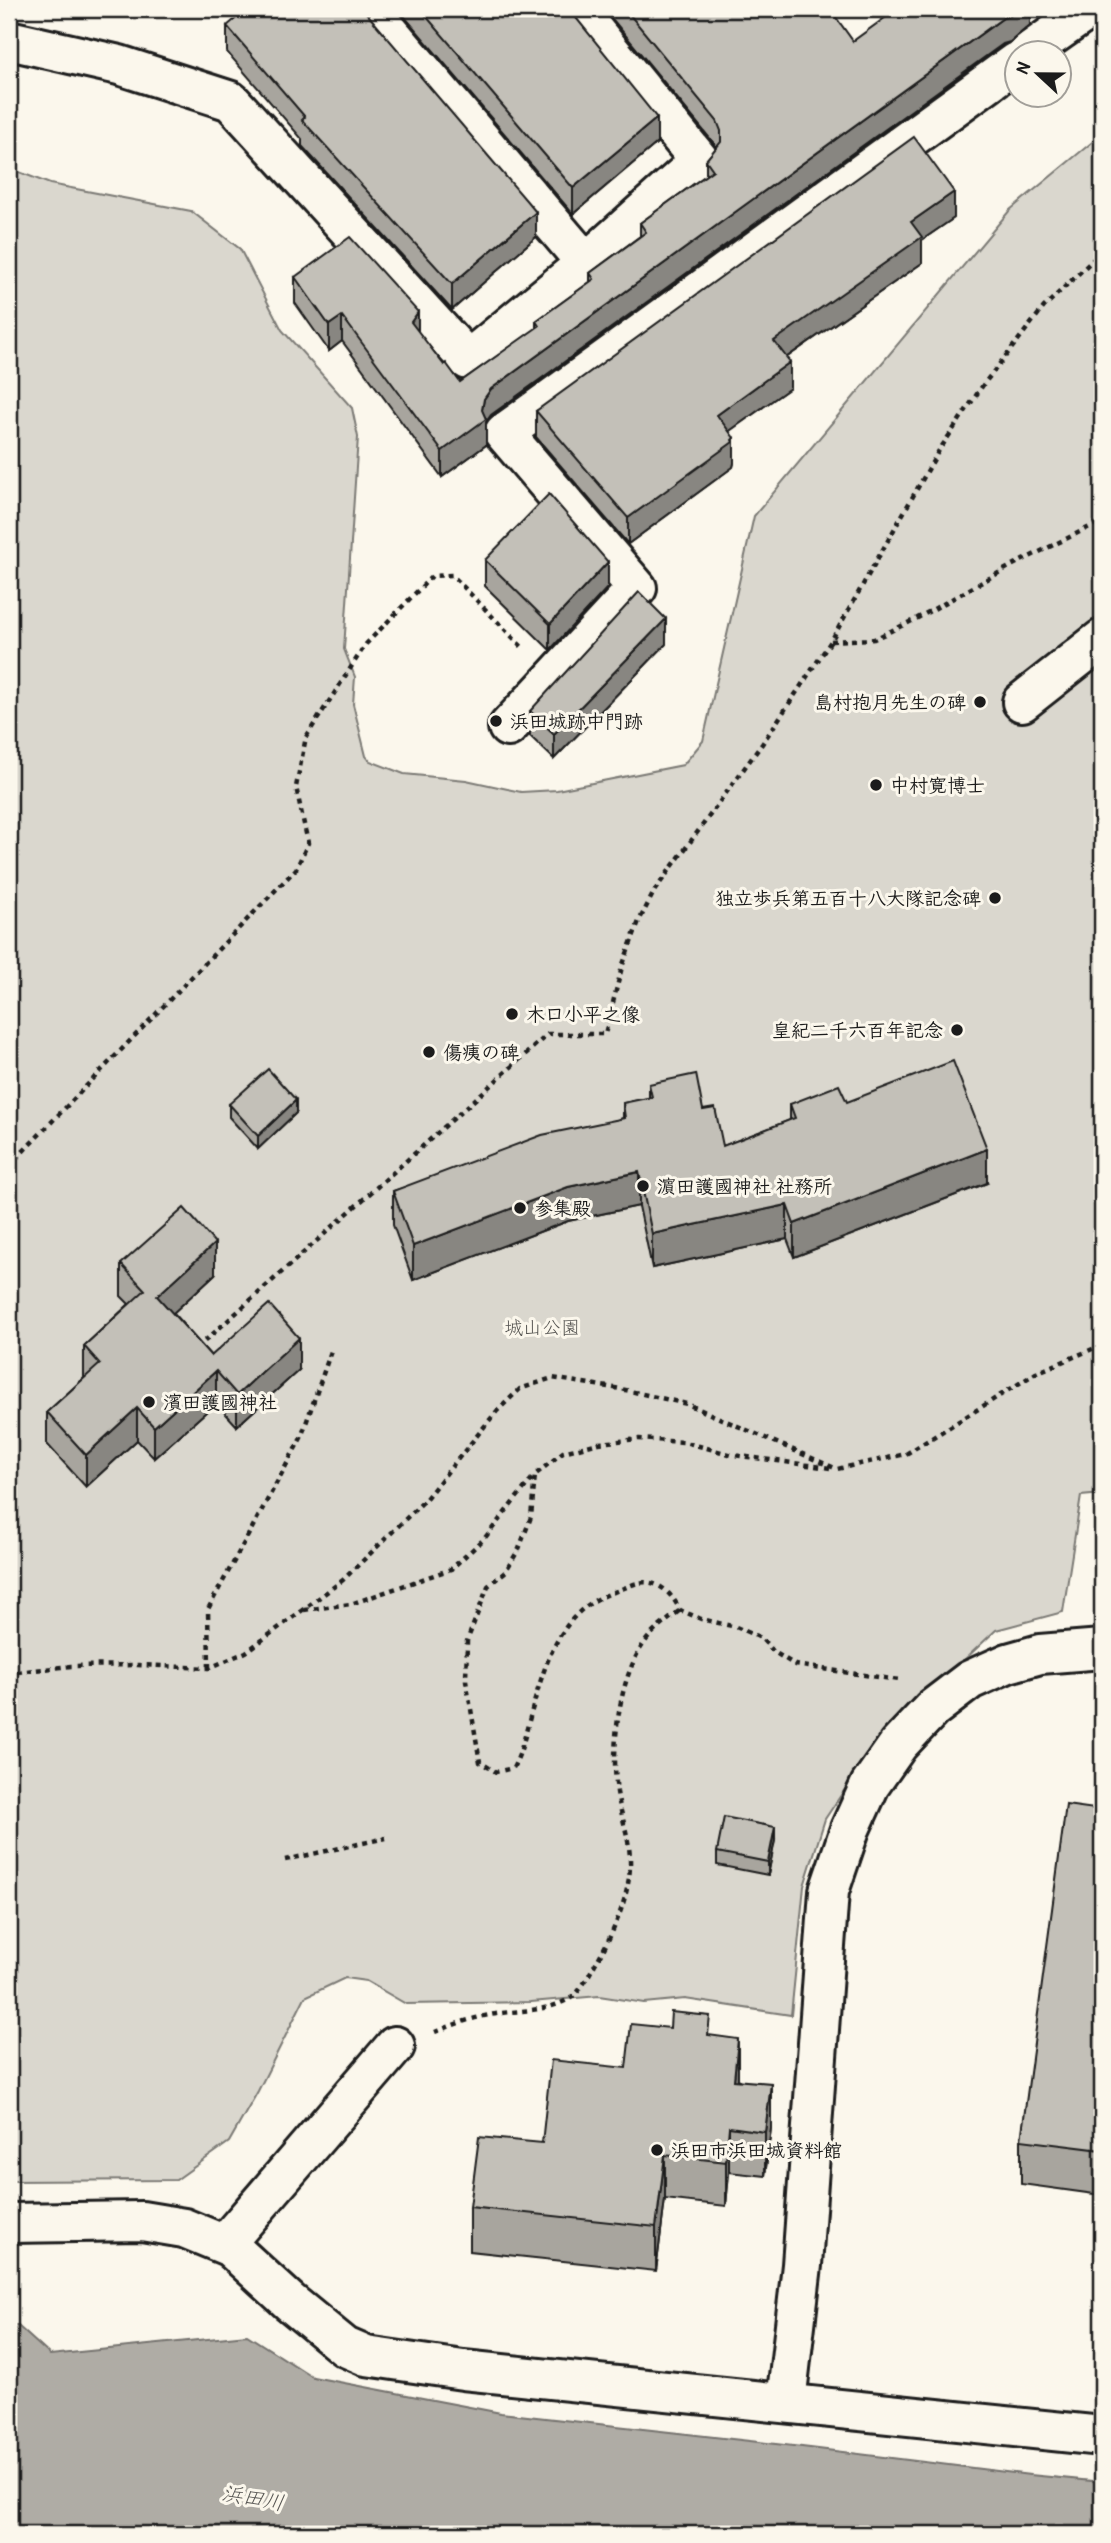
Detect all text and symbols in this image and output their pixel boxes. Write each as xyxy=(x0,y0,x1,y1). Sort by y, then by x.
north arrow xyxy=(1002,38,1072,108)
text: N xyxy=(1008,58,1036,77)
place label: 島村抱月先生の碑 xyxy=(814,689,966,715)
marker: 島村抱月先生の碑 xyxy=(972,694,988,710)
place label: 浜田城跡中門跡 xyxy=(510,708,643,734)
marker: 浜田城跡中門跡 xyxy=(488,713,504,729)
place label: 中村寛博士 xyxy=(890,772,985,798)
marker: 中村寛博士 xyxy=(868,777,884,793)
place label: 独立歩兵第五百十八大隊記念碑 xyxy=(715,885,981,911)
marker: 独立歩兵第五百十八大隊記念碑 xyxy=(987,890,1003,906)
place label: 木口小平之像 xyxy=(526,1001,640,1027)
marker: 木口小平之像 xyxy=(504,1006,520,1022)
place label: 皇紀二千六百年記念 xyxy=(772,1017,943,1043)
marker: 皇紀二千六百年記念 xyxy=(949,1022,965,1038)
place label: 傷痍の碑 xyxy=(443,1039,519,1065)
marker: 傷痍の碑 xyxy=(421,1044,437,1060)
place label: 濵田護國神社 社務所 xyxy=(657,1173,832,1199)
marker: 濵田護國神社 社務所 xyxy=(635,1178,651,1194)
place label: 参集殿 xyxy=(534,1195,591,1221)
marker: 参集殿 xyxy=(512,1200,528,1216)
park label: 城山公園 xyxy=(504,1314,580,1340)
place label: 濱田護國神社 xyxy=(163,1389,277,1415)
marker: 濱田護國神社 xyxy=(141,1394,157,1410)
place label: 浜田市浜田城資料館 xyxy=(671,2137,842,2163)
marker: 浜田市浜田城資料館 xyxy=(649,2142,665,2158)
water label: 浜田川 xyxy=(220,2478,287,2517)

